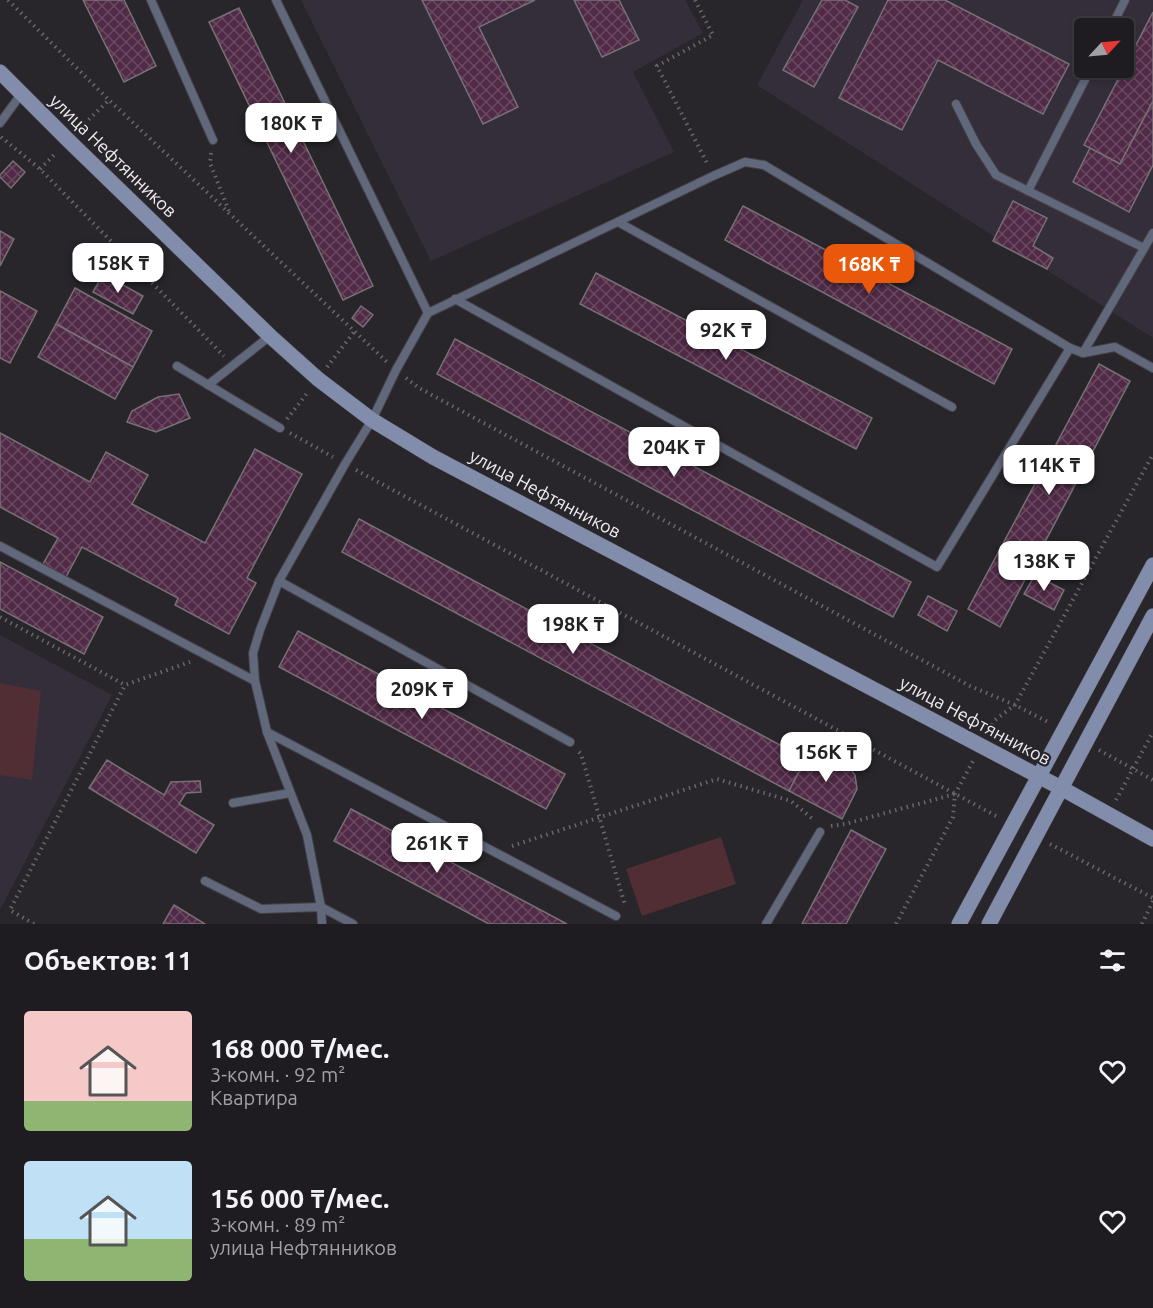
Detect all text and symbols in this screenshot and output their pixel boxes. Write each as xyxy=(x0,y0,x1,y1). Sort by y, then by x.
north arrow xyxy=(1074,18,1134,78)
map controls xyxy=(1074,18,1134,78)
street label: улица Нефтянников xyxy=(46,90,181,221)
pin: 180K ₸ xyxy=(242,103,340,154)
text: 180K ₸ xyxy=(259,111,323,134)
pin: 158K ₸ xyxy=(69,243,167,294)
pin: 168K ₸ xyxy=(820,244,918,295)
text: 158K ₸ xyxy=(86,251,150,274)
text: 168K ₸ xyxy=(837,252,901,275)
pin: 92K ₸ xyxy=(684,310,768,361)
text: 92K ₸ xyxy=(700,318,752,341)
pin: 204K ₸ xyxy=(625,427,723,478)
text: 204K ₸ xyxy=(642,435,706,458)
street label: улица Нефтянников xyxy=(466,445,624,541)
pin: 114K ₸ xyxy=(1000,445,1098,496)
text: 114K ₸ xyxy=(1017,453,1081,476)
pin: 138K ₸ xyxy=(995,541,1093,592)
text: 138K ₸ xyxy=(1012,549,1076,572)
pin: 198K ₸ xyxy=(524,604,622,655)
text: 198K ₸ xyxy=(541,612,605,635)
pin: 209K ₸ xyxy=(373,669,471,720)
street label: улица Нефтянников xyxy=(896,672,1054,768)
text: 209K ₸ xyxy=(390,677,454,700)
pin: 156K ₸ xyxy=(777,732,875,783)
text: 156K ₸ xyxy=(794,740,858,763)
pin: 261K ₸ xyxy=(388,823,486,874)
text: 261K ₸ xyxy=(405,831,469,854)
icon: filters xyxy=(1096,944,1129,977)
text: Объектов: 11 xyxy=(24,946,192,975)
text: 168 000 ₸/мес. xyxy=(210,1034,389,1063)
icon: home xyxy=(72,1035,144,1107)
icon: heart xyxy=(1096,1055,1129,1088)
text: 3-комн. · 92 m² xyxy=(210,1063,345,1086)
text: Квартира xyxy=(210,1086,298,1109)
text: 156 000 ₸/мес. xyxy=(210,1184,389,1213)
icon: home xyxy=(72,1185,144,1257)
icon: heart xyxy=(1096,1205,1129,1238)
text: 3-комн. · 89 m² xyxy=(210,1213,345,1236)
text: улица Нефтянников xyxy=(210,1236,397,1259)

